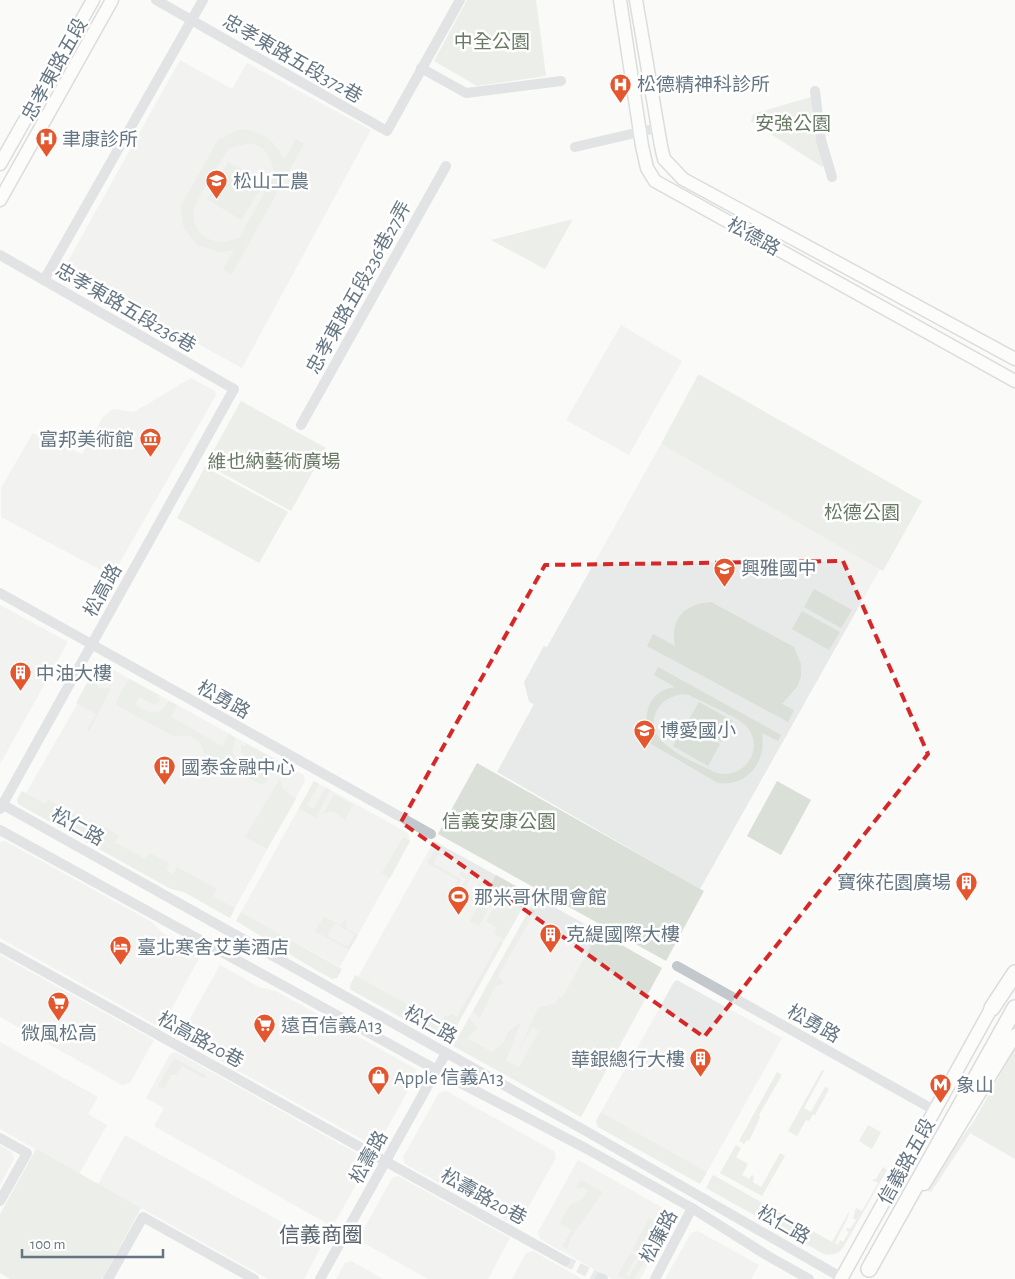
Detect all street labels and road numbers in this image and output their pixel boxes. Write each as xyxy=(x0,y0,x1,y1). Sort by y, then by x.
street label: 忠孝東路五段372巷 xyxy=(219,10,366,107)
street label: 忠孝東路五段 xyxy=(18,14,91,124)
street label: 忠孝東路五段236巷27弄 xyxy=(302,197,415,377)
street label: 松德路 xyxy=(724,214,783,259)
street label: 忠孝東路五段236巷 xyxy=(52,259,200,356)
street label: 松高路 xyxy=(79,560,125,620)
street label: 松勇路 xyxy=(194,677,253,722)
street label: 松仁路 xyxy=(48,804,107,849)
street label: 松勇路 xyxy=(784,1001,843,1046)
street label: 松仁路 xyxy=(401,1002,460,1047)
street label: 松高路20巷 xyxy=(154,1007,247,1072)
street label: 信義路五段 xyxy=(874,1115,939,1208)
street label: 松壽路 xyxy=(345,1127,391,1187)
street label: 松壽路20巷 xyxy=(437,1164,530,1229)
street label: 松仁路 xyxy=(754,1202,813,1248)
street label: 松廉路 xyxy=(636,1206,681,1266)

